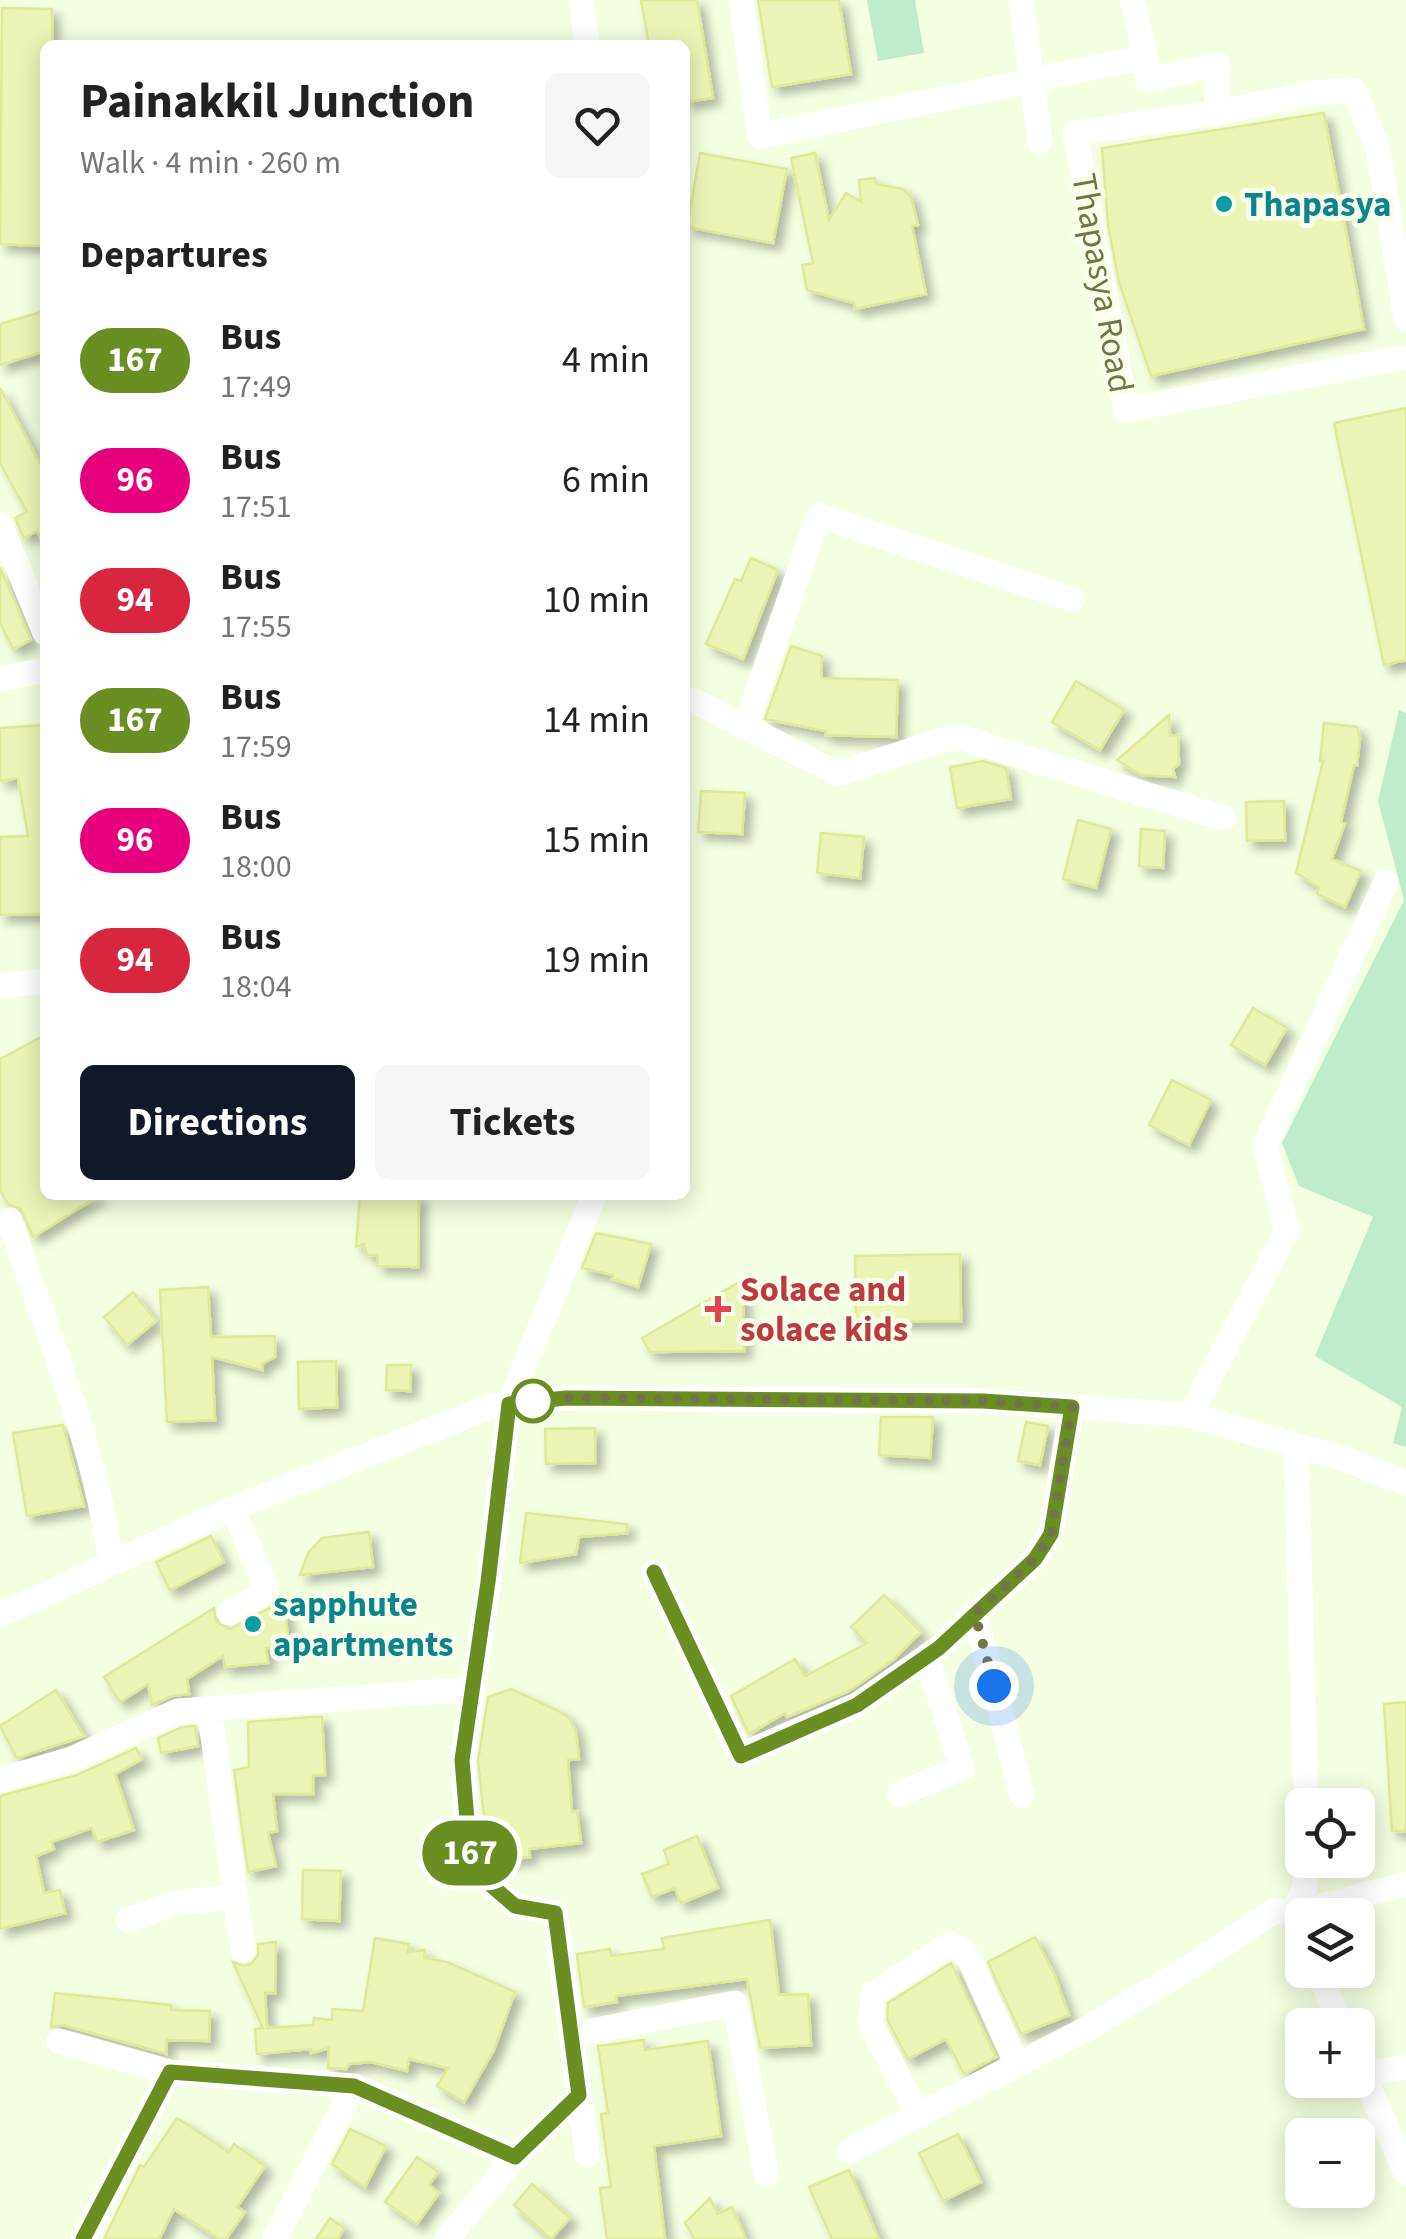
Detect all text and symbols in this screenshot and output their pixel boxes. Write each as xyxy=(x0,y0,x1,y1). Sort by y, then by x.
text: Painakkil Junction xyxy=(80,68,474,136)
button: heart xyxy=(545,73,650,178)
text: Walk · 4 min · 260 m xyxy=(80,140,341,186)
street label: Thapasya Road xyxy=(1058,169,1146,397)
place label: Thapasya xyxy=(1244,180,1392,230)
marker: Thapasya xyxy=(1213,193,1235,215)
text: Departures xyxy=(80,228,268,282)
text: Bus xyxy=(220,310,281,364)
text: 4 min xyxy=(562,333,650,387)
text: 167 xyxy=(107,335,163,385)
text: 17:49 xyxy=(220,364,292,410)
text: Bus xyxy=(220,430,281,484)
text: 6 min xyxy=(562,453,650,507)
text: 96 xyxy=(117,455,153,505)
text: 17:51 xyxy=(220,484,292,530)
text: Bus xyxy=(220,550,281,604)
text: 10 min xyxy=(543,573,650,627)
text: 94 xyxy=(117,575,153,625)
text: 17:55 xyxy=(220,604,292,650)
text: Bus xyxy=(220,670,281,724)
text: 14 min xyxy=(543,693,650,747)
text: 167 xyxy=(107,695,163,745)
text: 17:59 xyxy=(220,724,292,770)
text: Bus xyxy=(220,790,281,844)
text: 15 min xyxy=(543,813,650,867)
text: 96 xyxy=(117,815,153,865)
text: 18:00 xyxy=(220,844,292,890)
text: Bus xyxy=(220,910,281,964)
text: 19 min xyxy=(543,933,650,987)
text: 94 xyxy=(117,935,153,985)
text: 18:04 xyxy=(220,964,292,1010)
button: Directions xyxy=(80,1065,355,1180)
button: Tickets xyxy=(375,1065,650,1180)
place label: Solace and solace kids xyxy=(740,1265,908,1355)
marker: Solace and solace kids xyxy=(705,1296,731,1322)
unlabelled marker xyxy=(512,1380,554,1422)
place label: sapphute apartments xyxy=(273,1580,454,1670)
marker: sapphute apartments xyxy=(242,1613,264,1635)
your location xyxy=(969,1661,1019,1711)
map controls xyxy=(1285,1788,1375,2208)
button: locate xyxy=(1285,1788,1375,1878)
line badge: 167 xyxy=(412,1820,528,1886)
text: 167 xyxy=(442,1828,498,1878)
button: layers xyxy=(1285,1898,1375,1988)
button: + xyxy=(1285,2008,1375,2098)
button: − xyxy=(1285,2118,1375,2208)

